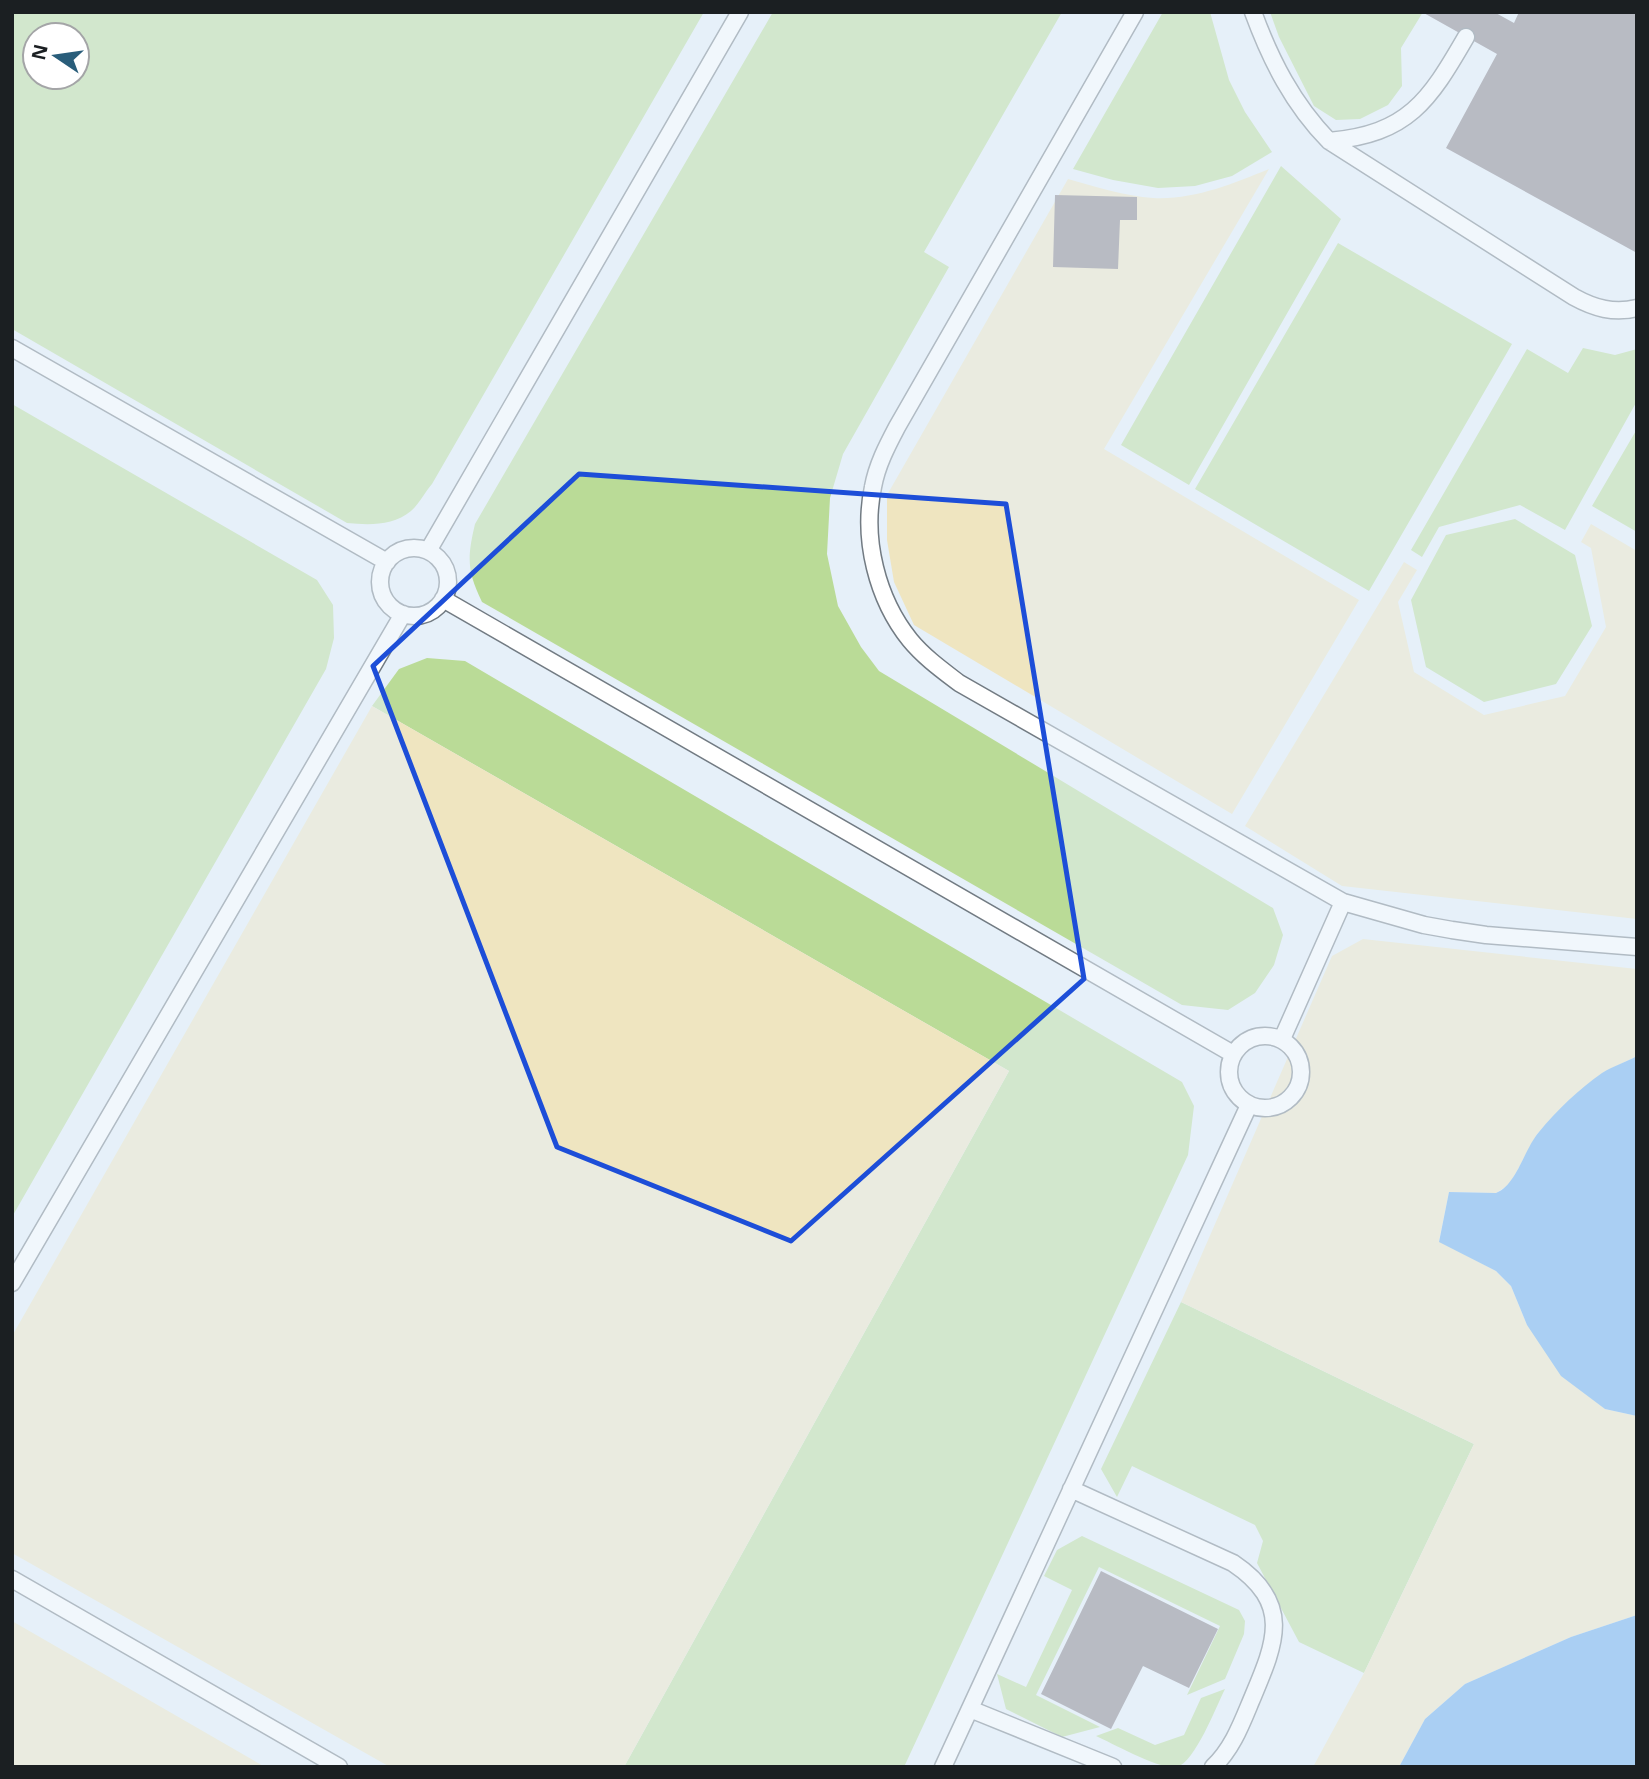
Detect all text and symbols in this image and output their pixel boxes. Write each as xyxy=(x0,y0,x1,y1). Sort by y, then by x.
north arrow xyxy=(21,21,91,91)
text: N xyxy=(25,42,54,63)

